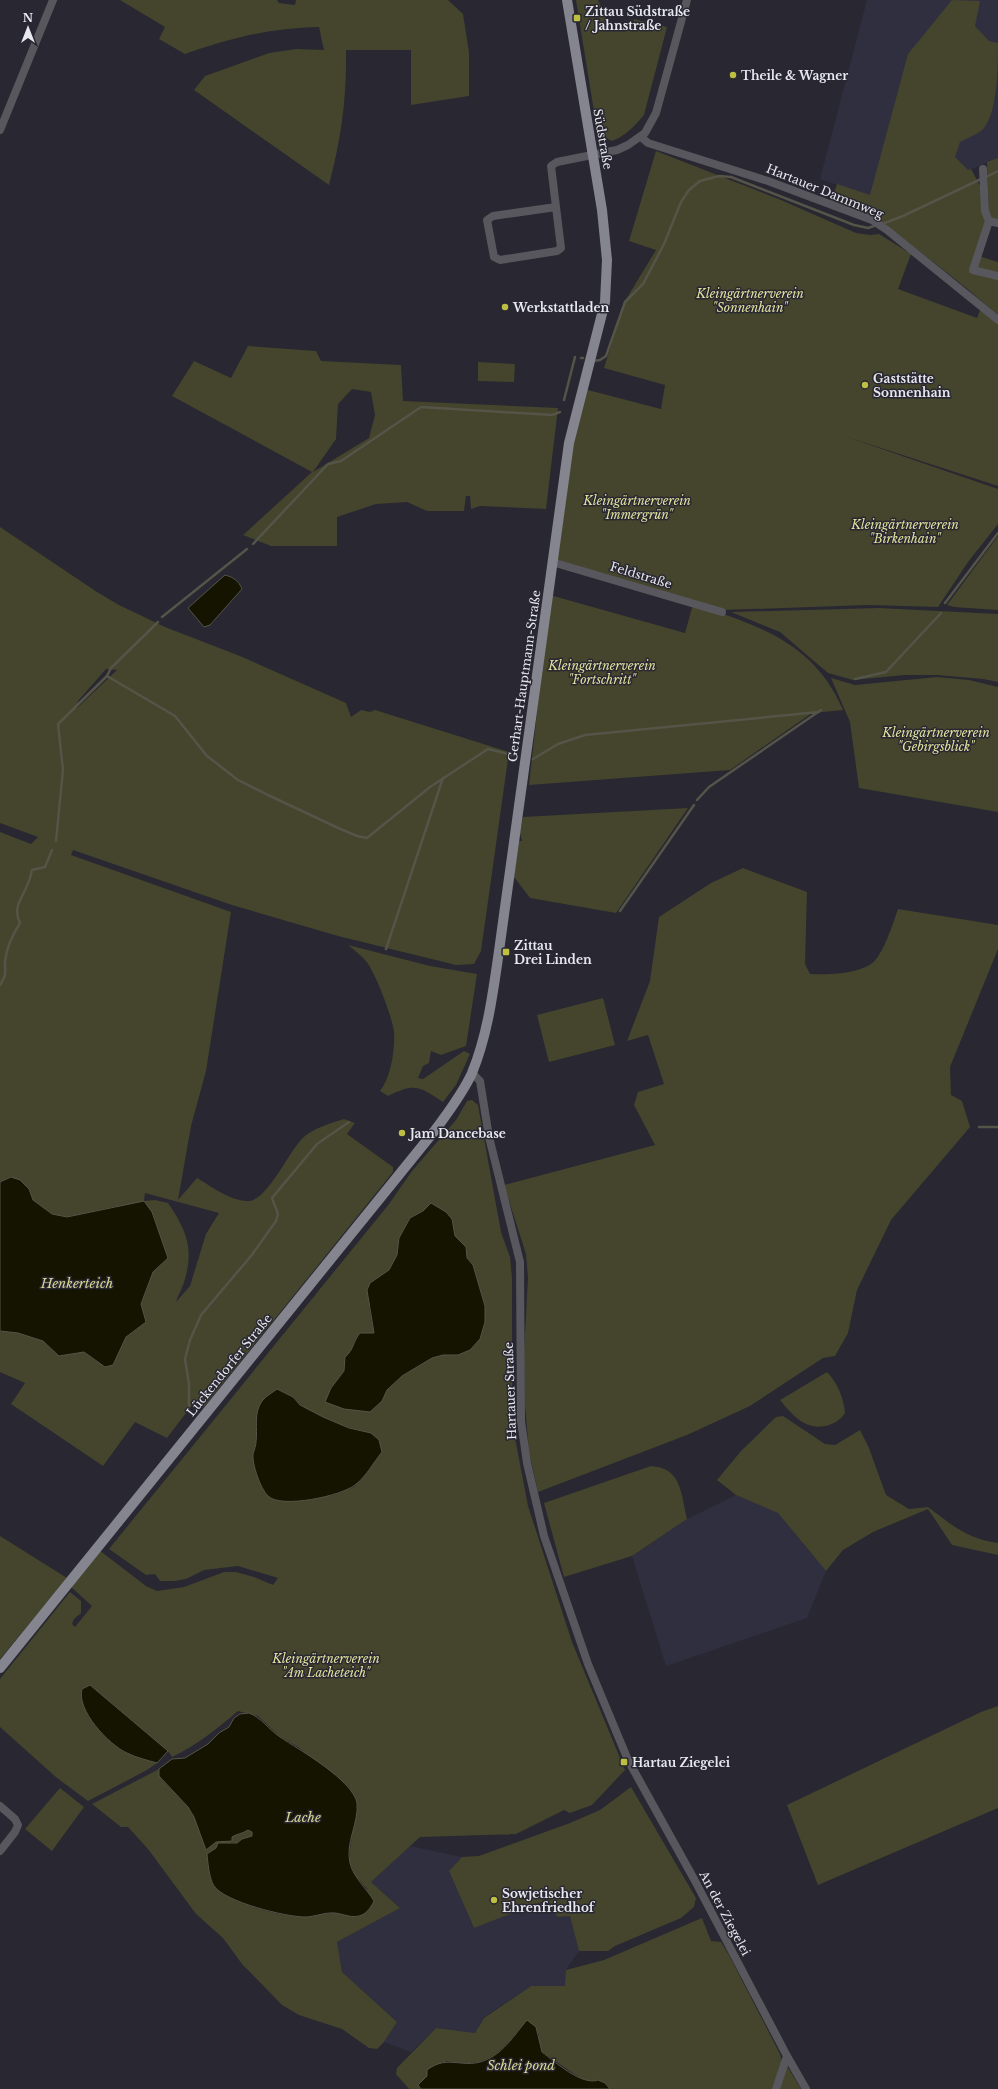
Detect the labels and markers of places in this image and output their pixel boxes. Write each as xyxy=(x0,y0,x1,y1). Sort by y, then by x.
place label: Zittau Südstraße / Jahnstraße xyxy=(585,4,690,33)
marker: Zittau Südstraße / Jahnstraße xyxy=(572,13,582,23)
place label: Theile & Wagner xyxy=(741,68,848,83)
marker: Theile & Wagner xyxy=(728,70,738,80)
place label: Werkstattladen xyxy=(512,300,610,315)
marker: Werkstattladen xyxy=(500,302,510,312)
place label: Gaststätte Sonnenhain xyxy=(873,371,951,400)
marker: Gaststätte Sonnenhain xyxy=(860,380,870,390)
place label: Zittau Drei Linden xyxy=(514,938,592,967)
marker: Zittau Drei Linden xyxy=(501,947,511,957)
place label: Jam Dancebase xyxy=(407,1126,506,1141)
marker: Jam Dancebase xyxy=(397,1128,407,1138)
place label: Hartau Ziegelei xyxy=(632,1755,731,1770)
marker: Hartau Ziegelei xyxy=(619,1757,629,1767)
place label: Sowjetischer Ehrenfriedhof xyxy=(502,1886,596,1915)
marker: Sowjetischer Ehrenfriedhof xyxy=(489,1895,499,1905)

